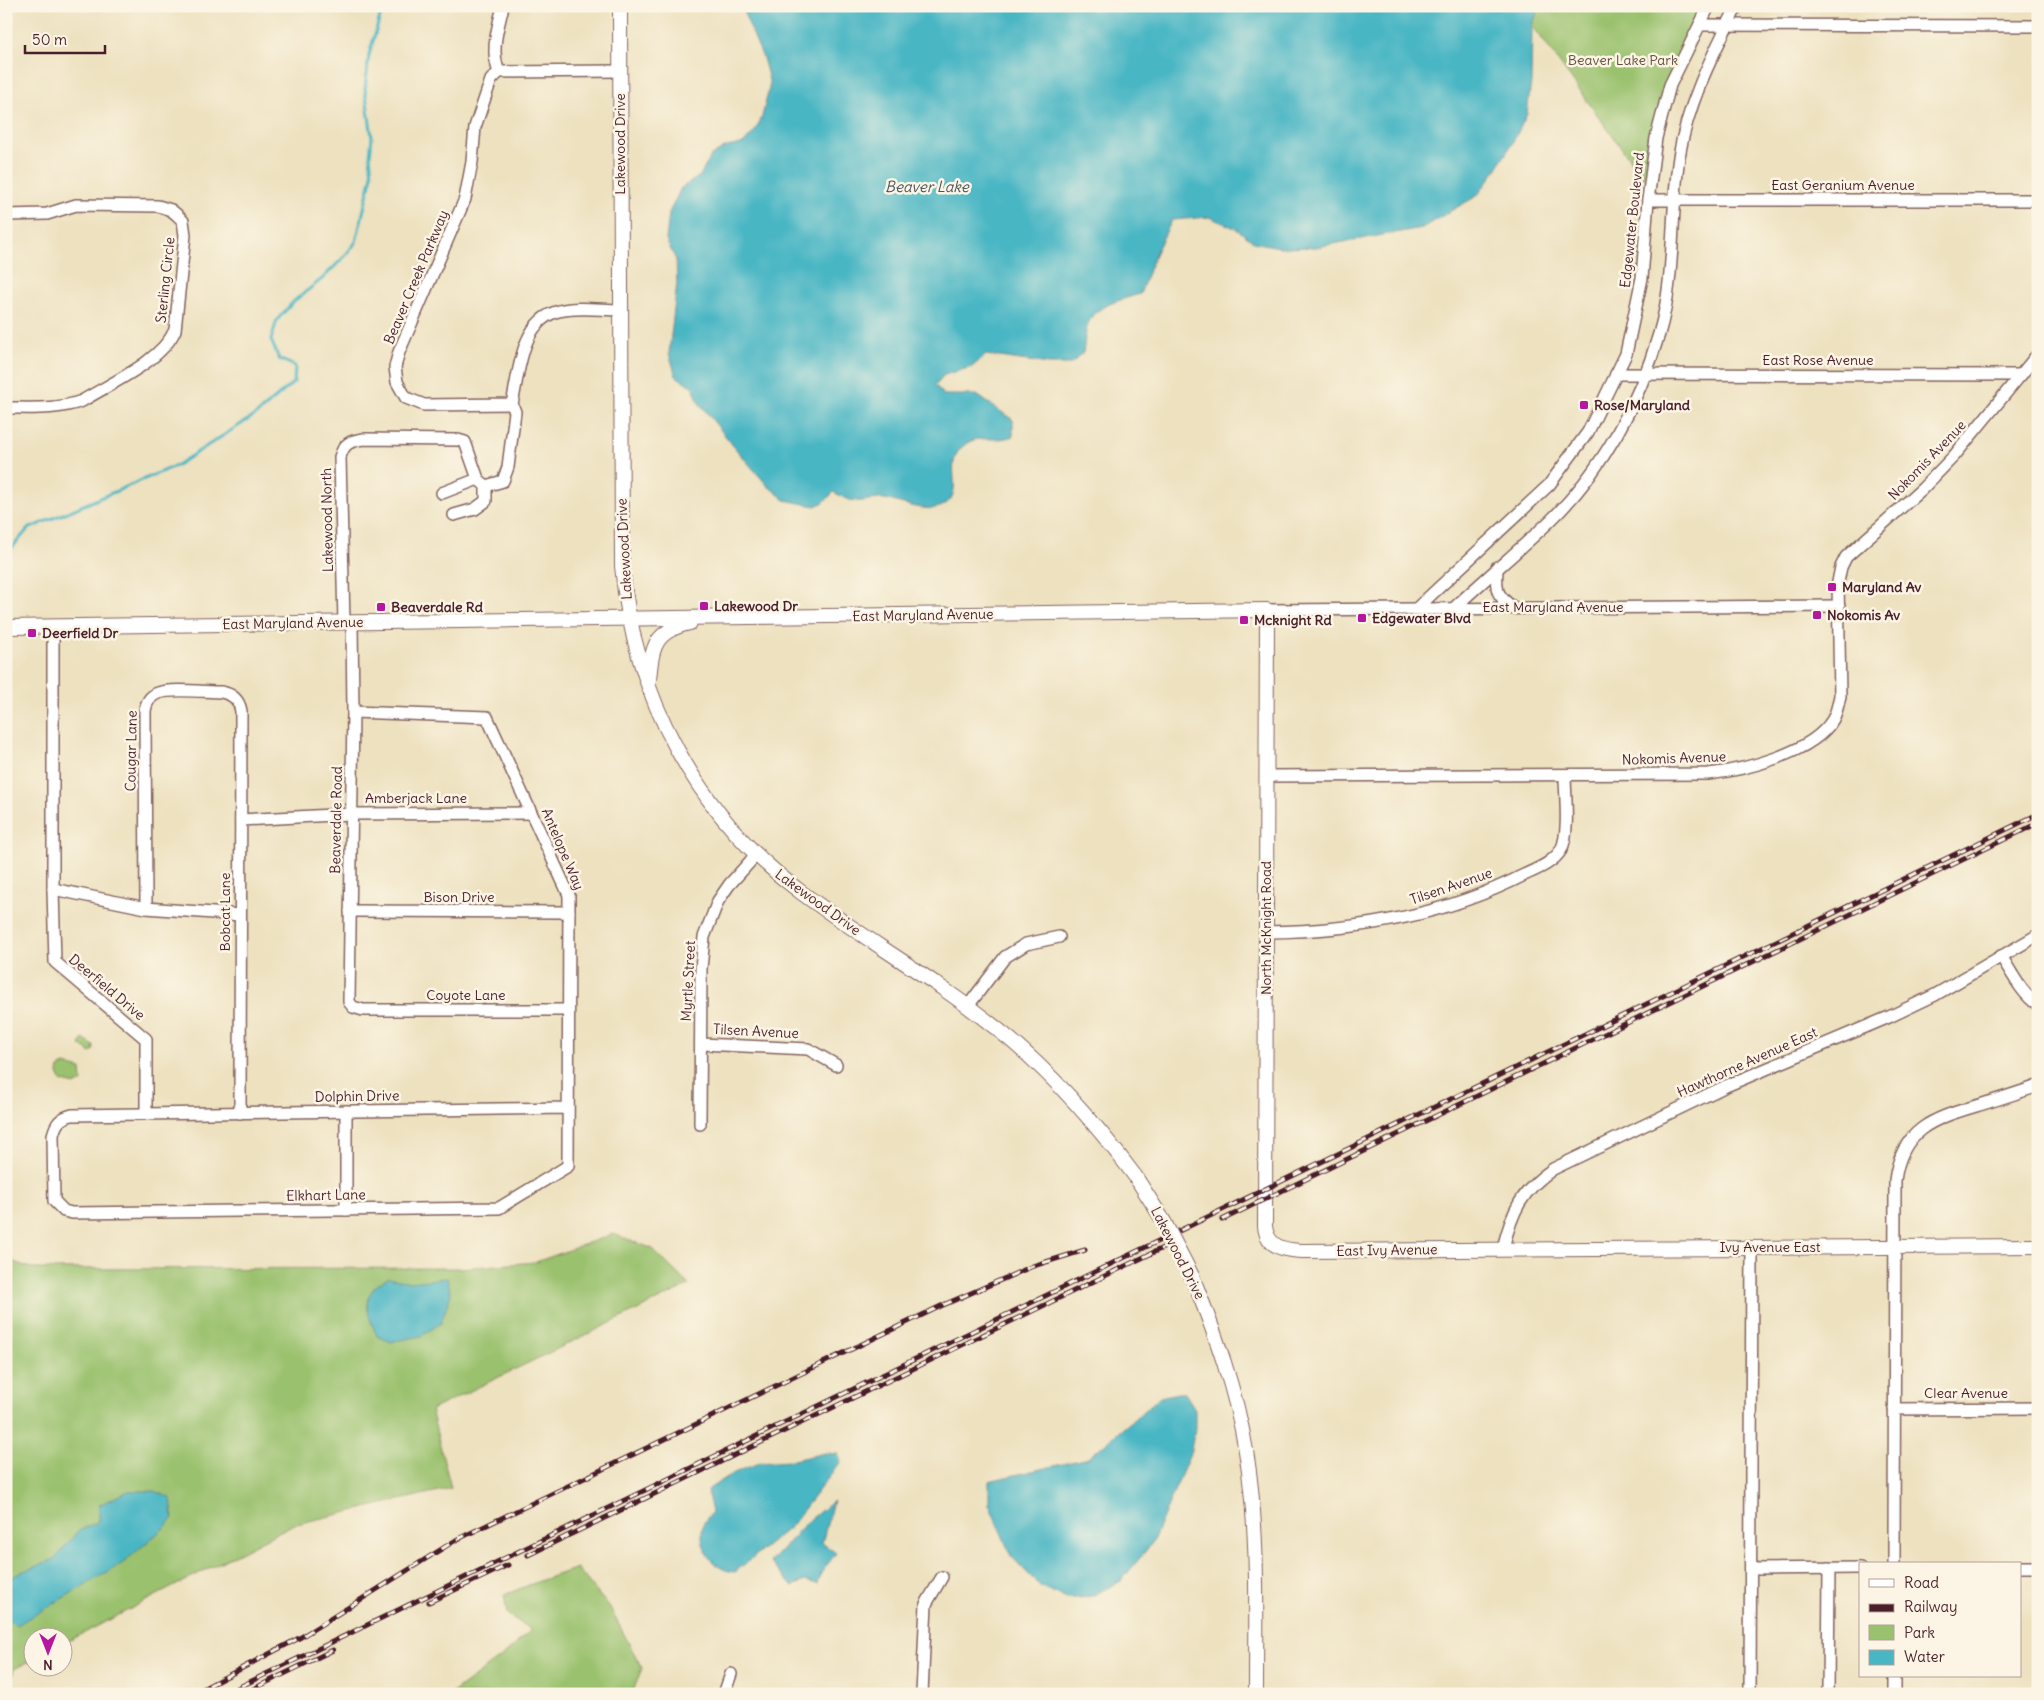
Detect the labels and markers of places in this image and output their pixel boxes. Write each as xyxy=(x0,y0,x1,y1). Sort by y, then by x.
place label: Rose/Maryland xyxy=(1594,396,1691,414)
marker: Rose/Maryland xyxy=(1578,399,1590,411)
place label: Maryland Av xyxy=(1842,578,1922,596)
marker: Maryland Av xyxy=(1826,581,1838,593)
place label: Lakewood Dr xyxy=(714,597,798,615)
place label: Beaverdale Rd xyxy=(391,598,484,616)
marker: Lakewood Dr xyxy=(698,600,710,612)
marker: Beaverdale Rd xyxy=(375,601,387,613)
place label: Nokomis Av xyxy=(1827,606,1900,624)
place label: Edgewater Blvd xyxy=(1372,609,1472,627)
marker: Nokomis Av xyxy=(1811,609,1823,621)
place label: Mcknight Rd xyxy=(1254,611,1332,629)
marker: Edgewater Blvd xyxy=(1356,612,1368,624)
marker: Mcknight Rd xyxy=(1238,614,1250,626)
place label: Deerfield Dr xyxy=(42,624,119,642)
marker: Deerfield Dr xyxy=(26,627,38,639)

